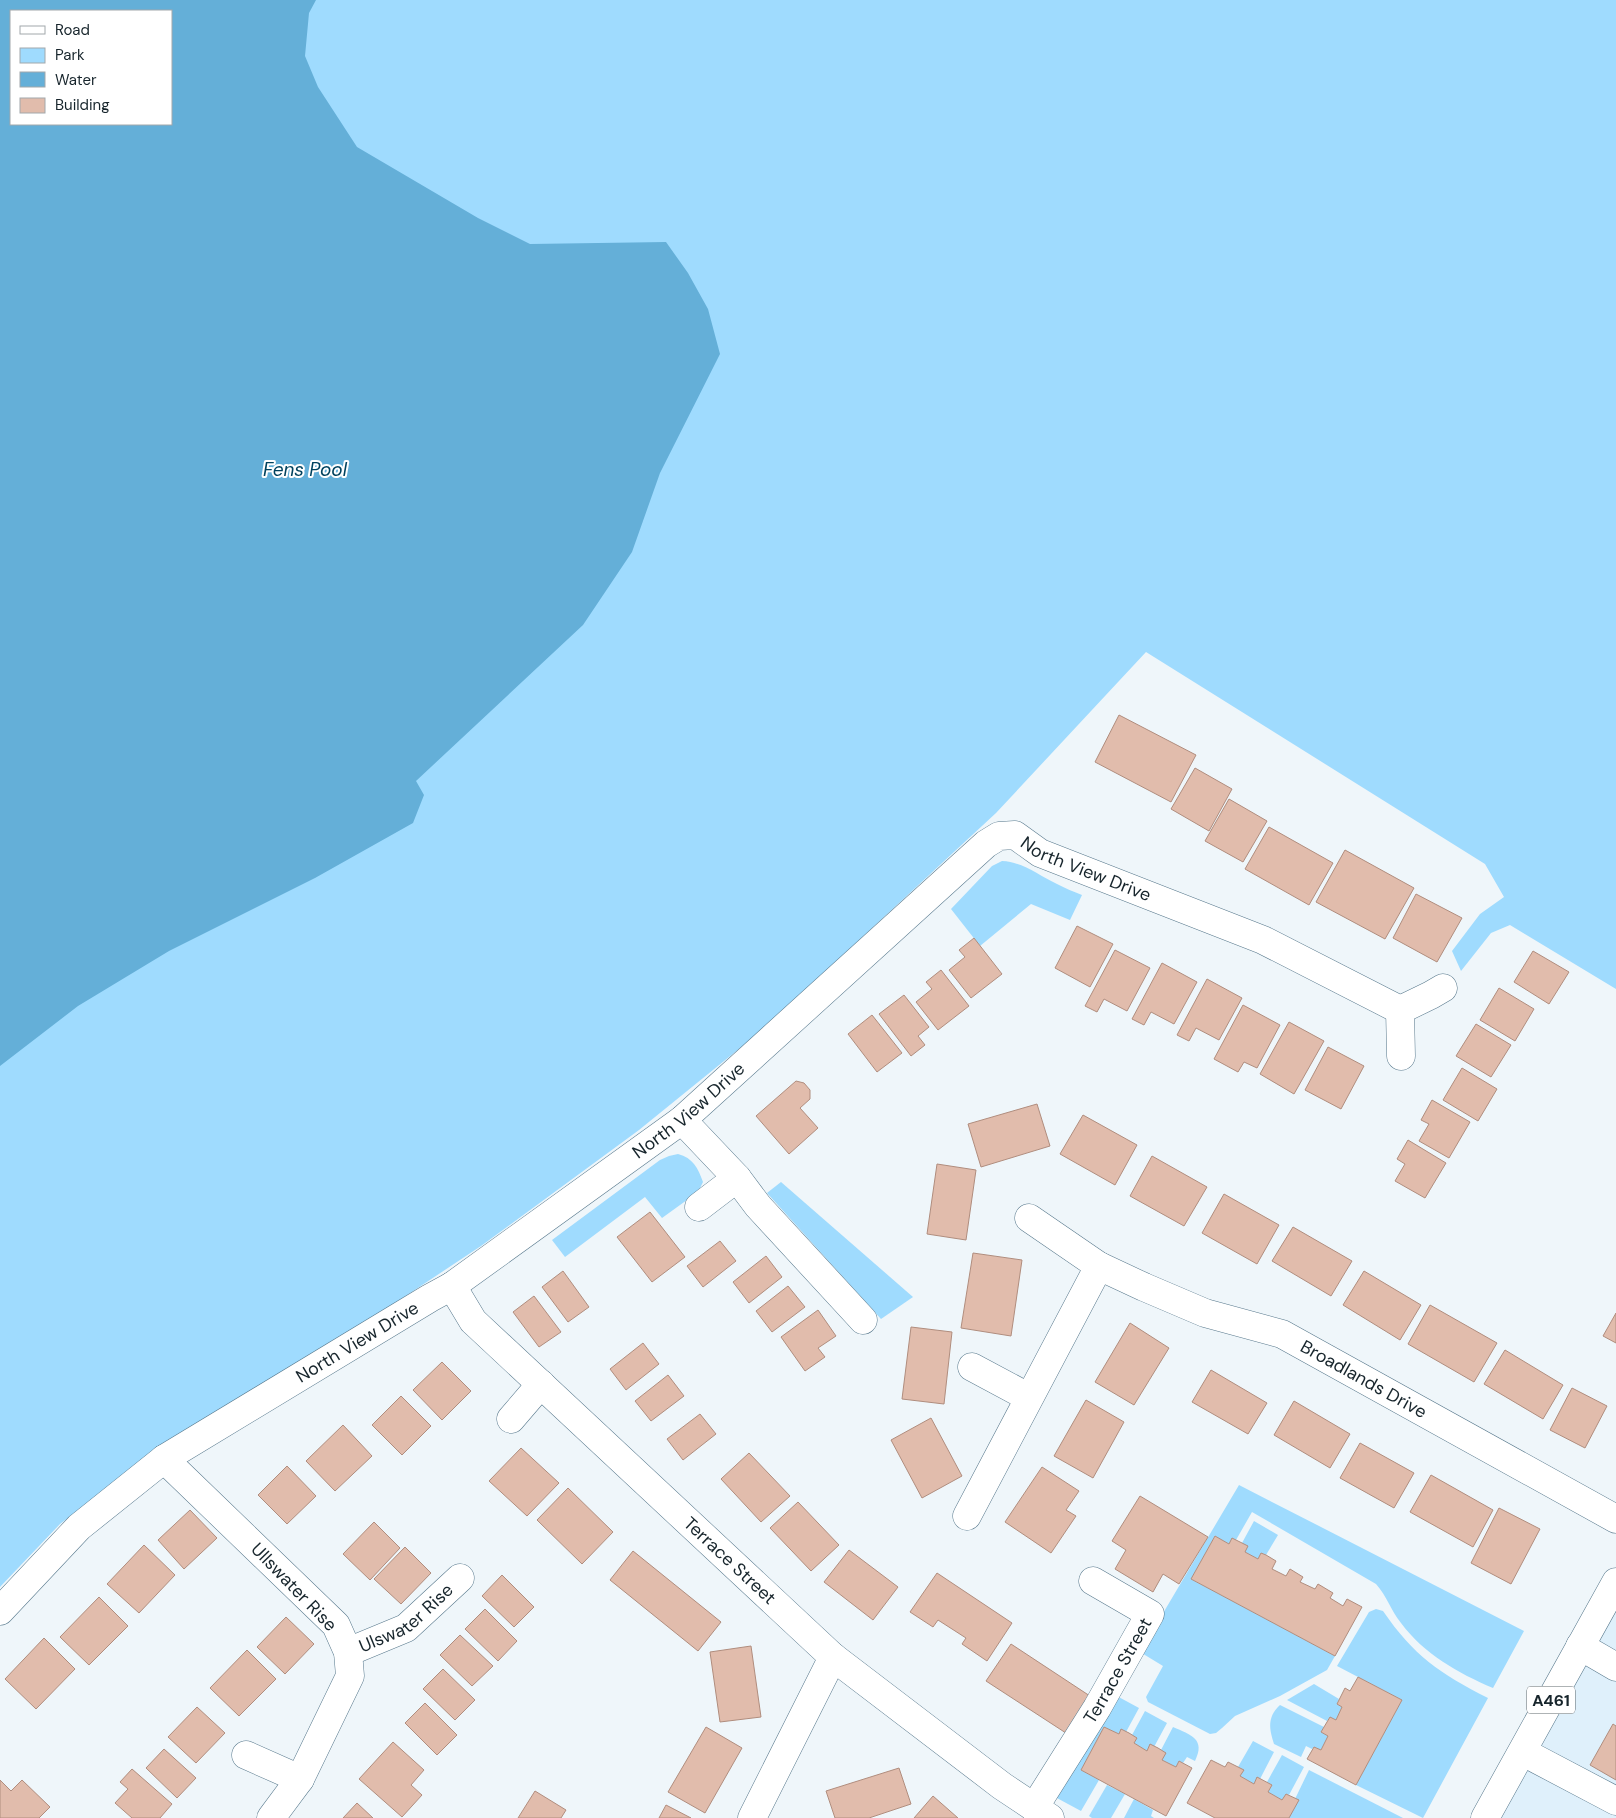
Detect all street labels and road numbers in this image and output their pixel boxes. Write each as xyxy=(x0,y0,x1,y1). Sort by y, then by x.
street label: North View Drive xyxy=(1016,831,1155,907)
street label: North View Drive xyxy=(628,1057,750,1164)
street label: North View Drive xyxy=(291,1296,423,1388)
street label: Broadlands Drive xyxy=(1296,1335,1431,1424)
street label: Terrace Street xyxy=(678,1512,781,1610)
street label: Ullswater Rise xyxy=(246,1538,342,1636)
street label: Ulswater Rise xyxy=(355,1578,458,1658)
street label: Terrace Street xyxy=(1078,1613,1158,1728)
road number: A461 xyxy=(1527,1686,1575,1714)

